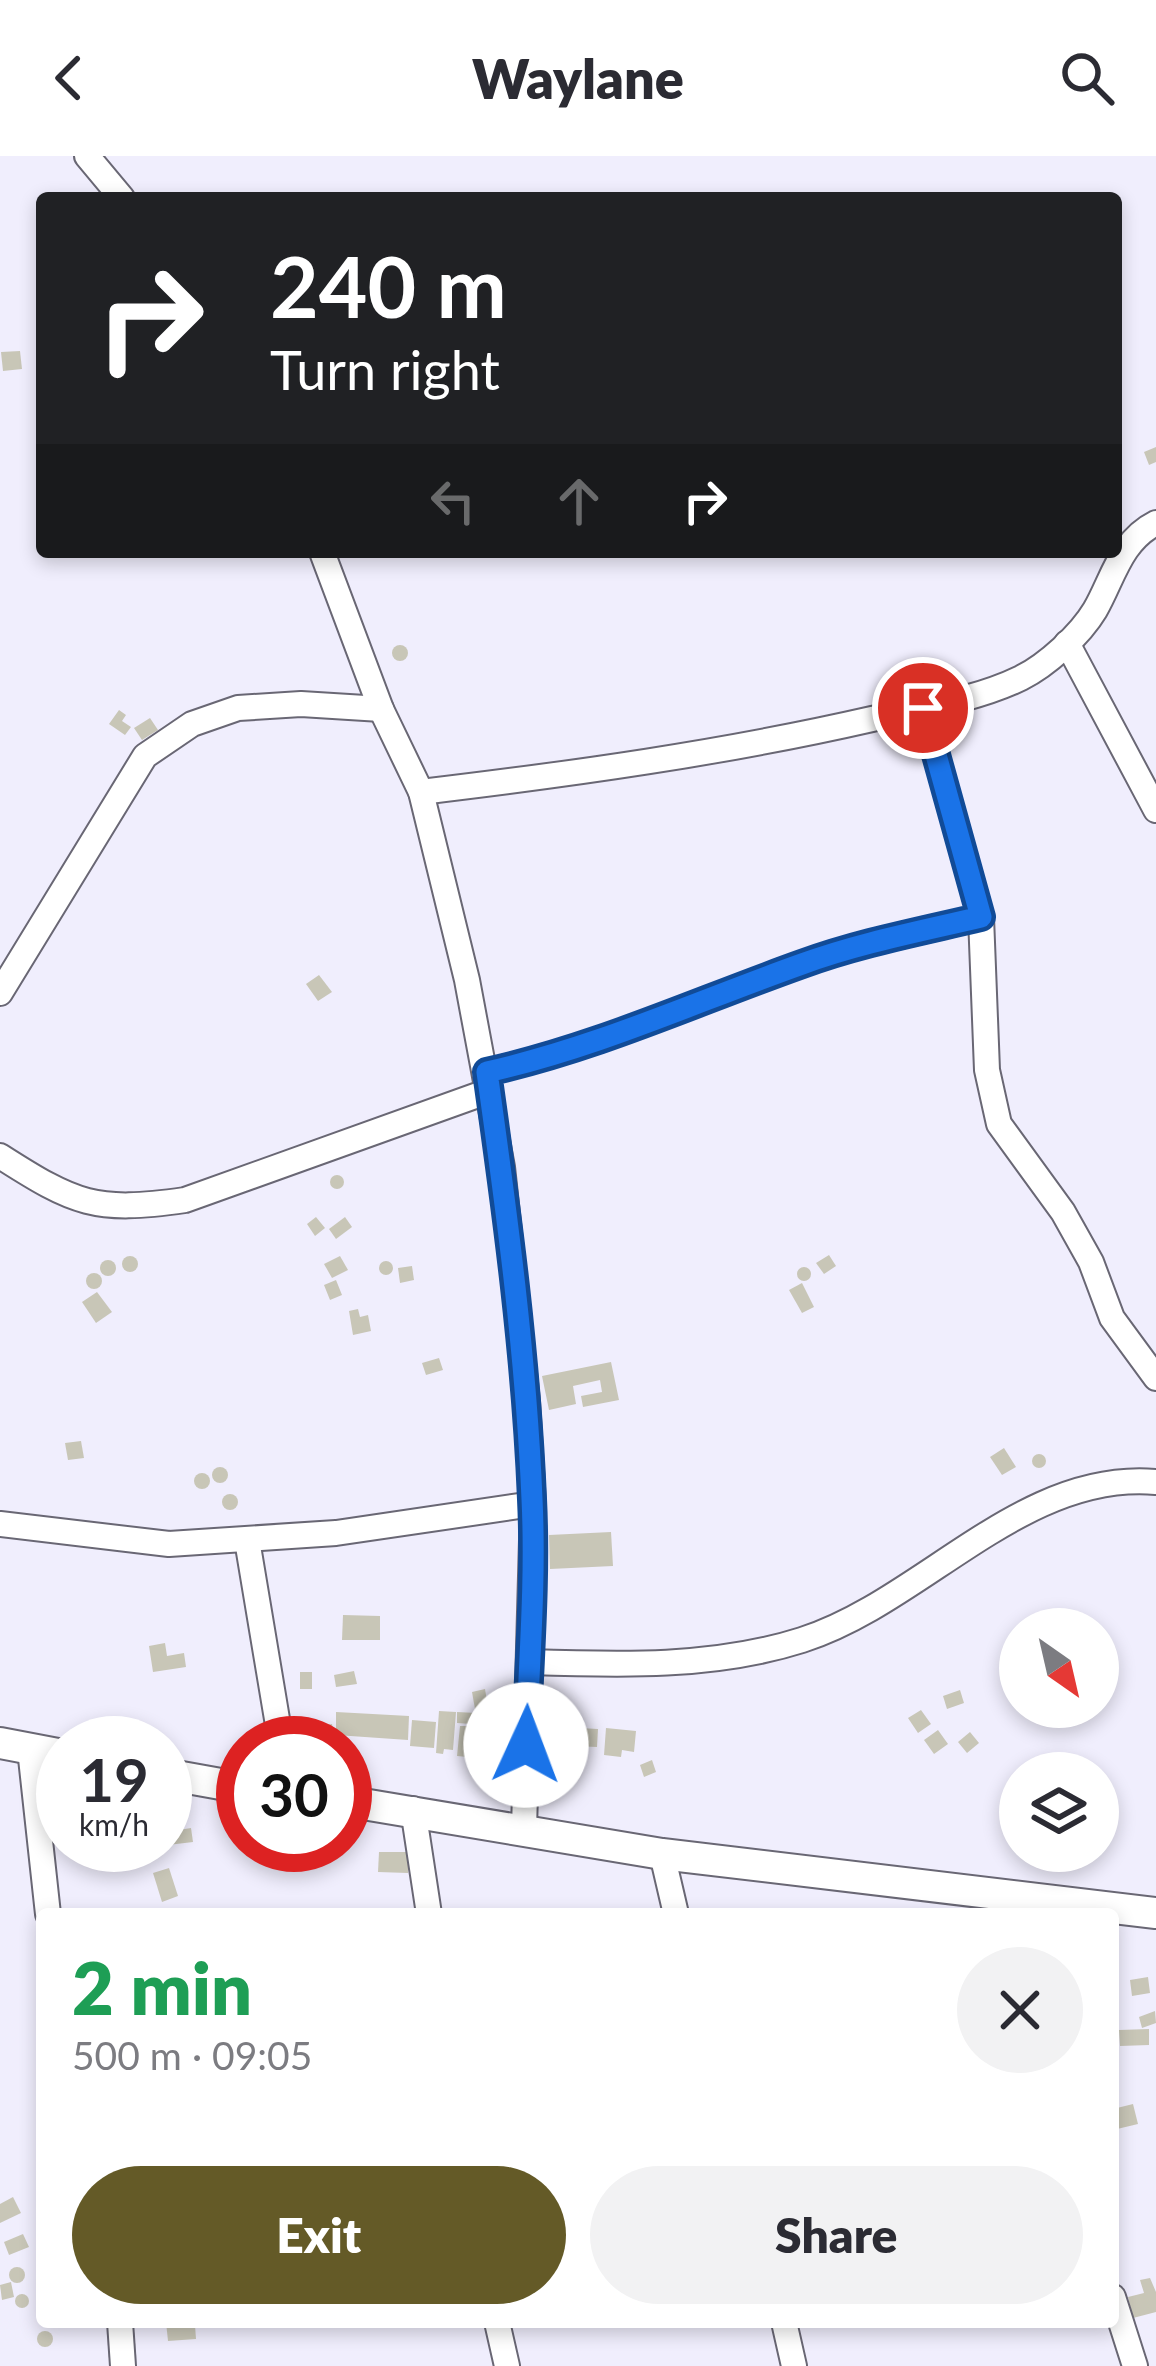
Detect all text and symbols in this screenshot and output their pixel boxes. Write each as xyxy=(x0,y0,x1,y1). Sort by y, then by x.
icon: back xyxy=(36,45,102,111)
icon: search xyxy=(1054,45,1120,111)
text: Waylane xyxy=(472,46,684,111)
text: 240 m xyxy=(270,235,507,336)
icon: right xyxy=(72,240,228,396)
text: Turn right xyxy=(270,337,500,402)
icon: left xyxy=(420,468,486,534)
icon: ahead xyxy=(546,468,612,534)
icon: right xyxy=(672,468,738,534)
pin xyxy=(872,657,974,759)
icon: arrive xyxy=(890,675,956,741)
north arrow xyxy=(999,1608,1119,1728)
map controls xyxy=(999,1608,1119,1872)
position arrow xyxy=(463,1682,589,1808)
speed limit sign: 30 xyxy=(216,1716,372,1872)
text: 19 xyxy=(79,1743,149,1815)
button: layers xyxy=(999,1752,1119,1872)
text: km/h xyxy=(79,1806,149,1842)
text: 2 min xyxy=(72,1944,252,2030)
button: close xyxy=(957,1947,1083,2073)
text: 500 m · 09:05 xyxy=(72,2032,312,2078)
button: Exit xyxy=(72,2166,566,2304)
button: Share xyxy=(590,2166,1083,2304)

